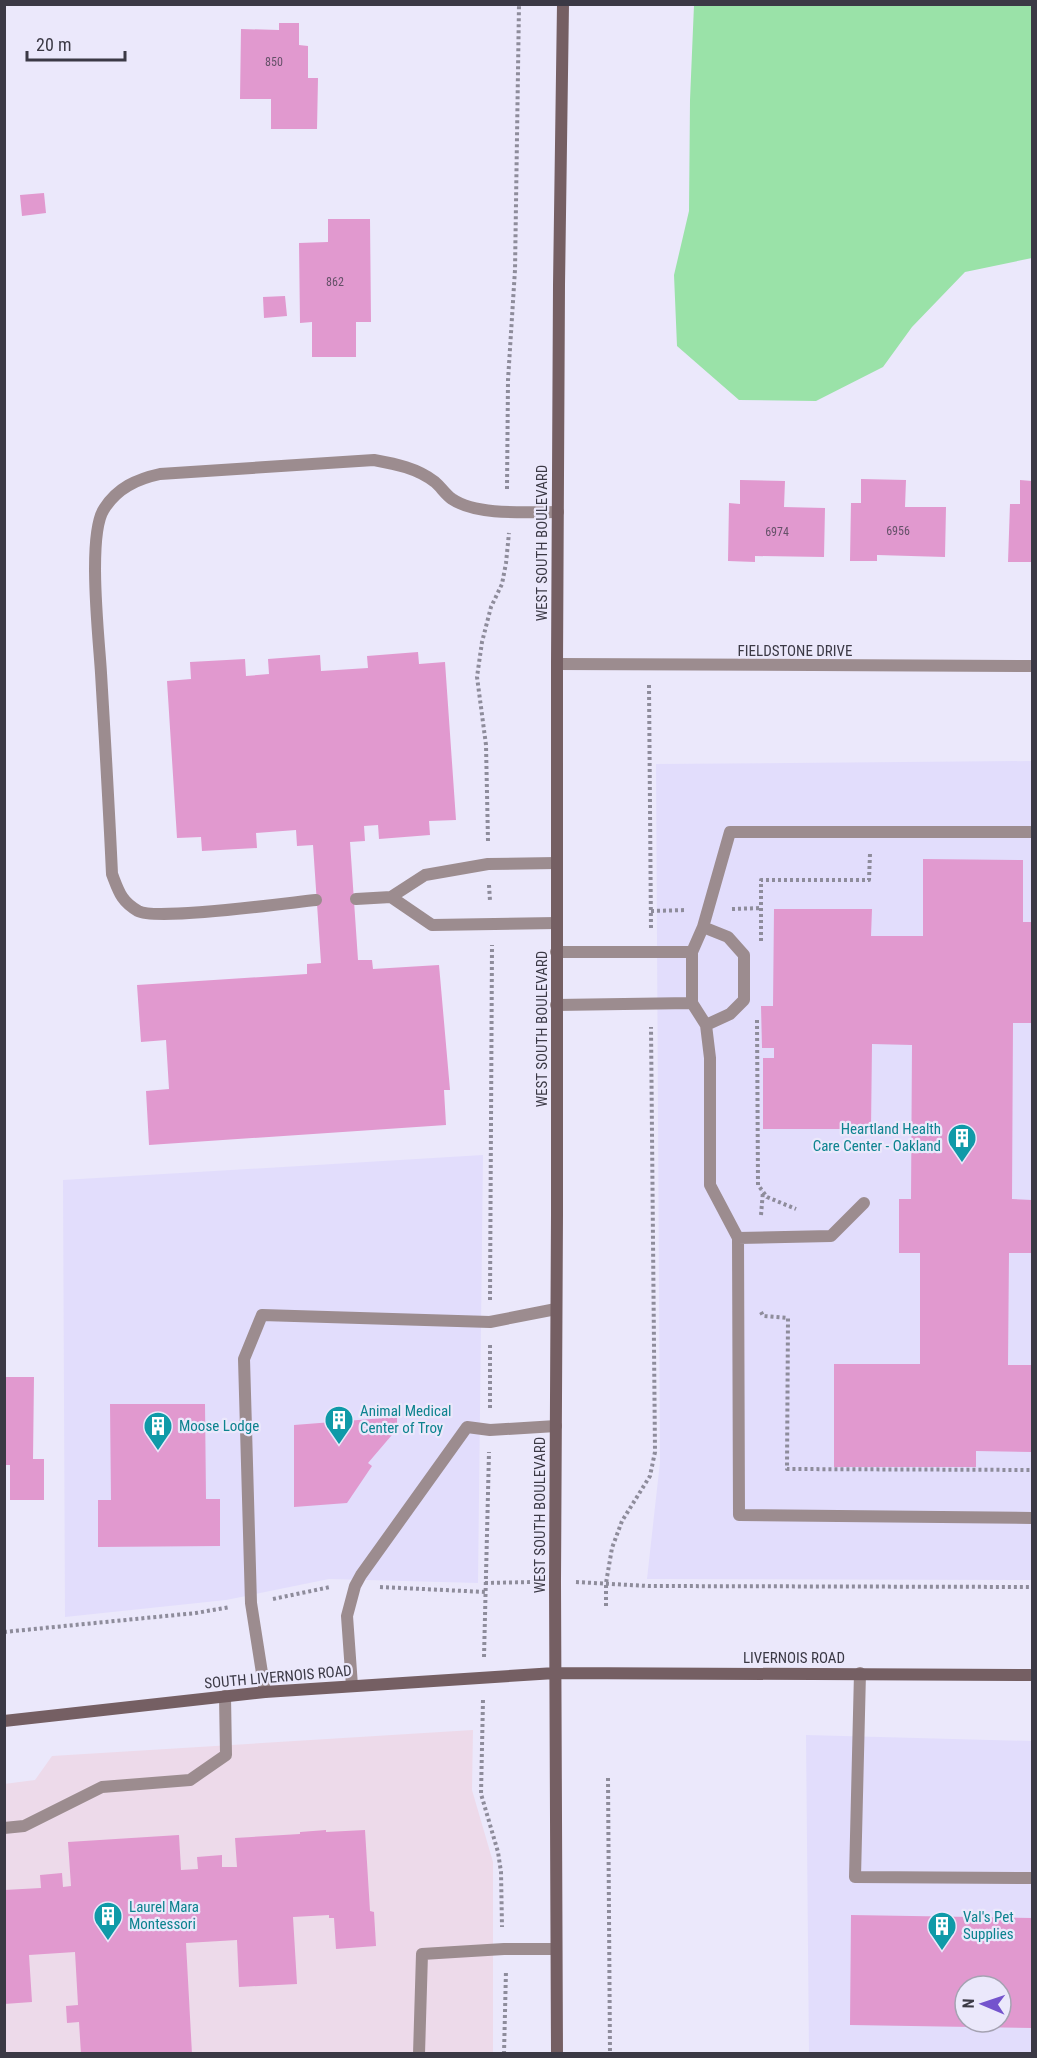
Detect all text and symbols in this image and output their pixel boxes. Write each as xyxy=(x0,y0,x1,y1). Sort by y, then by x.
scale bar xyxy=(27,24,124,62)
text: 20 m xyxy=(36,34,71,55)
house number: 850 xyxy=(265,55,283,69)
house number: 862 xyxy=(326,275,344,289)
street label: WEST SOUTH BOULEVARD xyxy=(533,465,551,621)
house number: 6956 xyxy=(886,524,910,538)
house number: 6974 xyxy=(765,525,789,539)
street label: FIELDSTONE DRIVE xyxy=(738,642,852,660)
street label: WEST SOUTH BOULEVARD xyxy=(533,951,551,1107)
place label: Heartland Health Care Center - Oakland xyxy=(813,1120,941,1155)
building icon: Heartland Health Care Center - Oakland xyxy=(946,1122,978,1164)
place label: Animal Medical Center of Troy xyxy=(360,1402,452,1437)
building icon: Animal Medical Center of Troy xyxy=(323,1404,355,1446)
building icon: Moose Lodge xyxy=(142,1410,174,1452)
place label: Moose Lodge xyxy=(179,1417,259,1435)
street label: WEST SOUTH BOULEVARD xyxy=(531,1437,549,1593)
street label: LIVERNOIS ROAD xyxy=(743,1649,845,1667)
street label: SOUTH LIVERNOIS ROAD xyxy=(204,1662,352,1692)
place label: Laurel Mara Montessori xyxy=(129,1898,199,1933)
building icon: Laurel Mara Montessori xyxy=(92,1900,124,1942)
place label: Val's Pet Supplies xyxy=(963,1908,1014,1943)
building icon: Val's Pet Supplies xyxy=(926,1910,958,1952)
north arrow xyxy=(953,1974,1013,2034)
text: N xyxy=(959,1998,978,2009)

